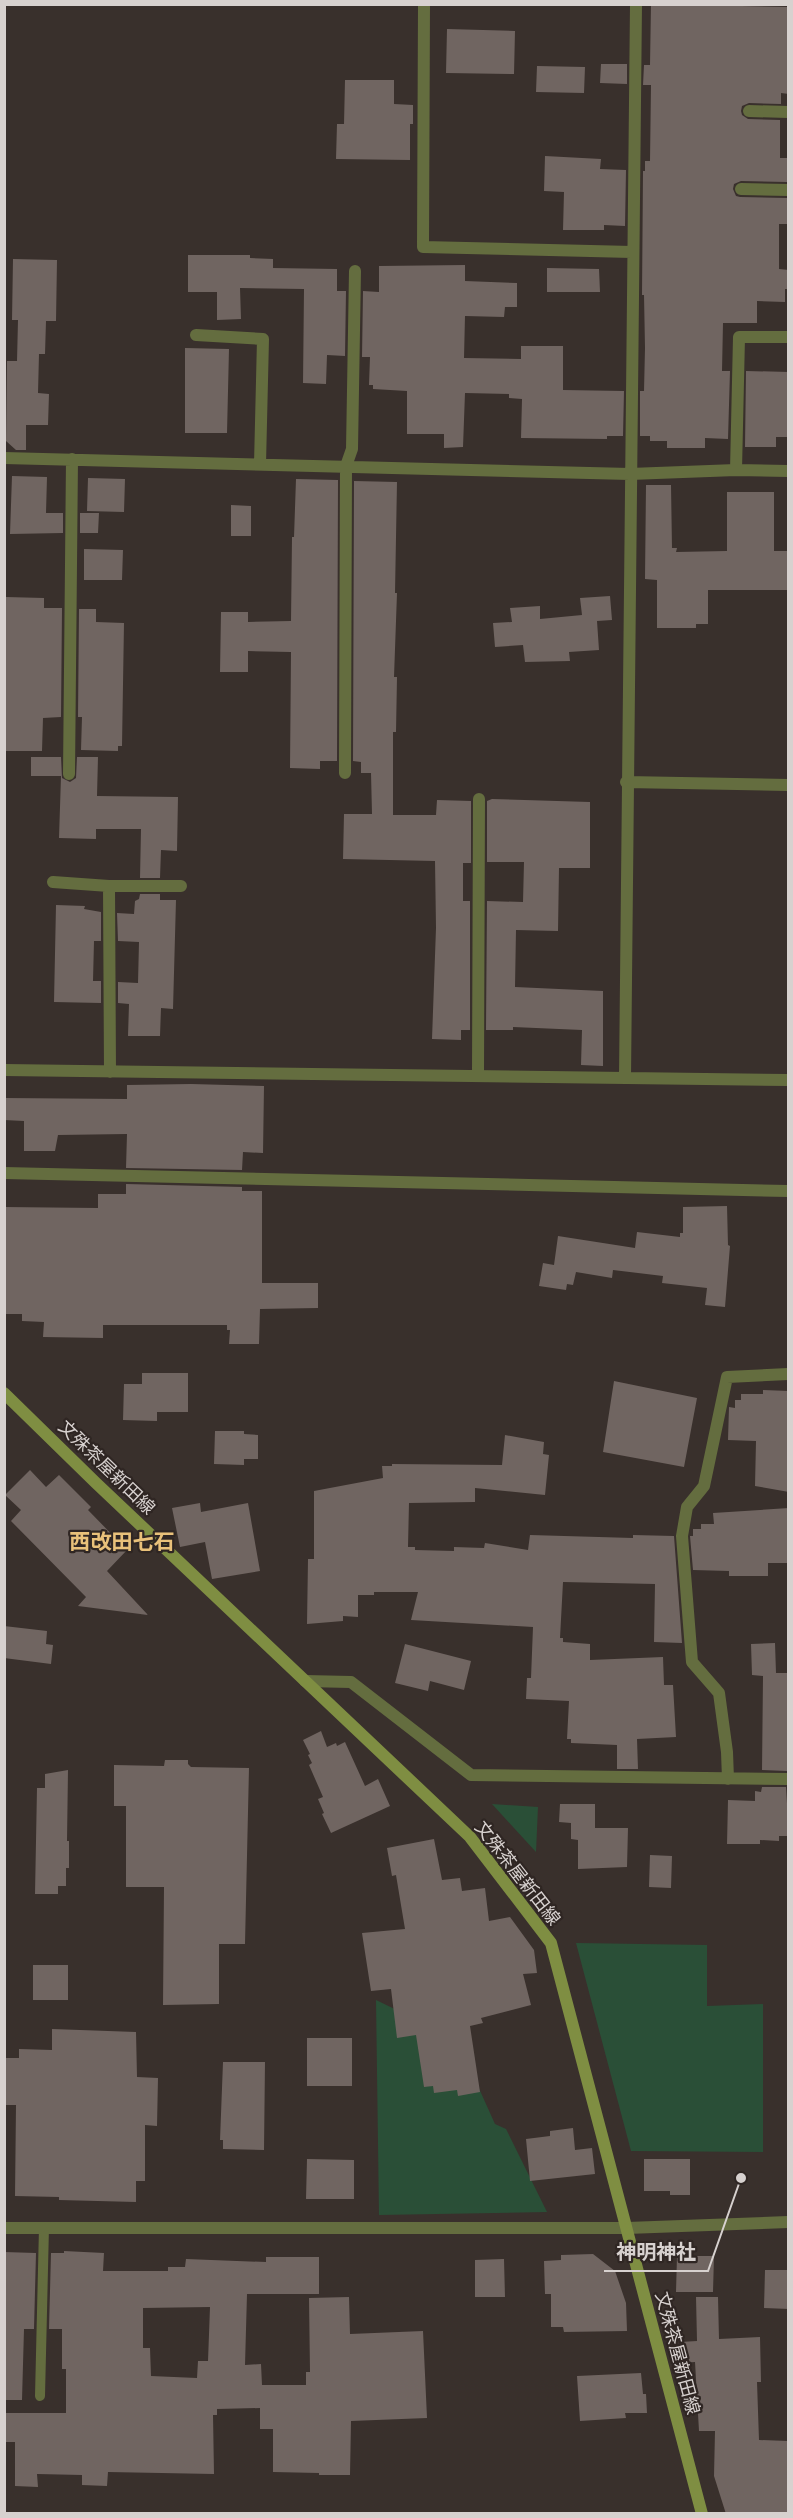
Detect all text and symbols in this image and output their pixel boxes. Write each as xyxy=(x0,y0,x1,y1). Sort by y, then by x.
street label: 文殊茶屋新田線 xyxy=(54,1416,160,1518)
district label: 西改田七石 xyxy=(70,1529,175,1554)
street label: 文殊茶屋新田線 xyxy=(471,1817,565,1929)
callout: 神明神社 xyxy=(604,2233,708,2271)
text: 神明神社 xyxy=(616,2240,696,2264)
street label: 文殊茶屋新田線 xyxy=(652,2289,704,2417)

